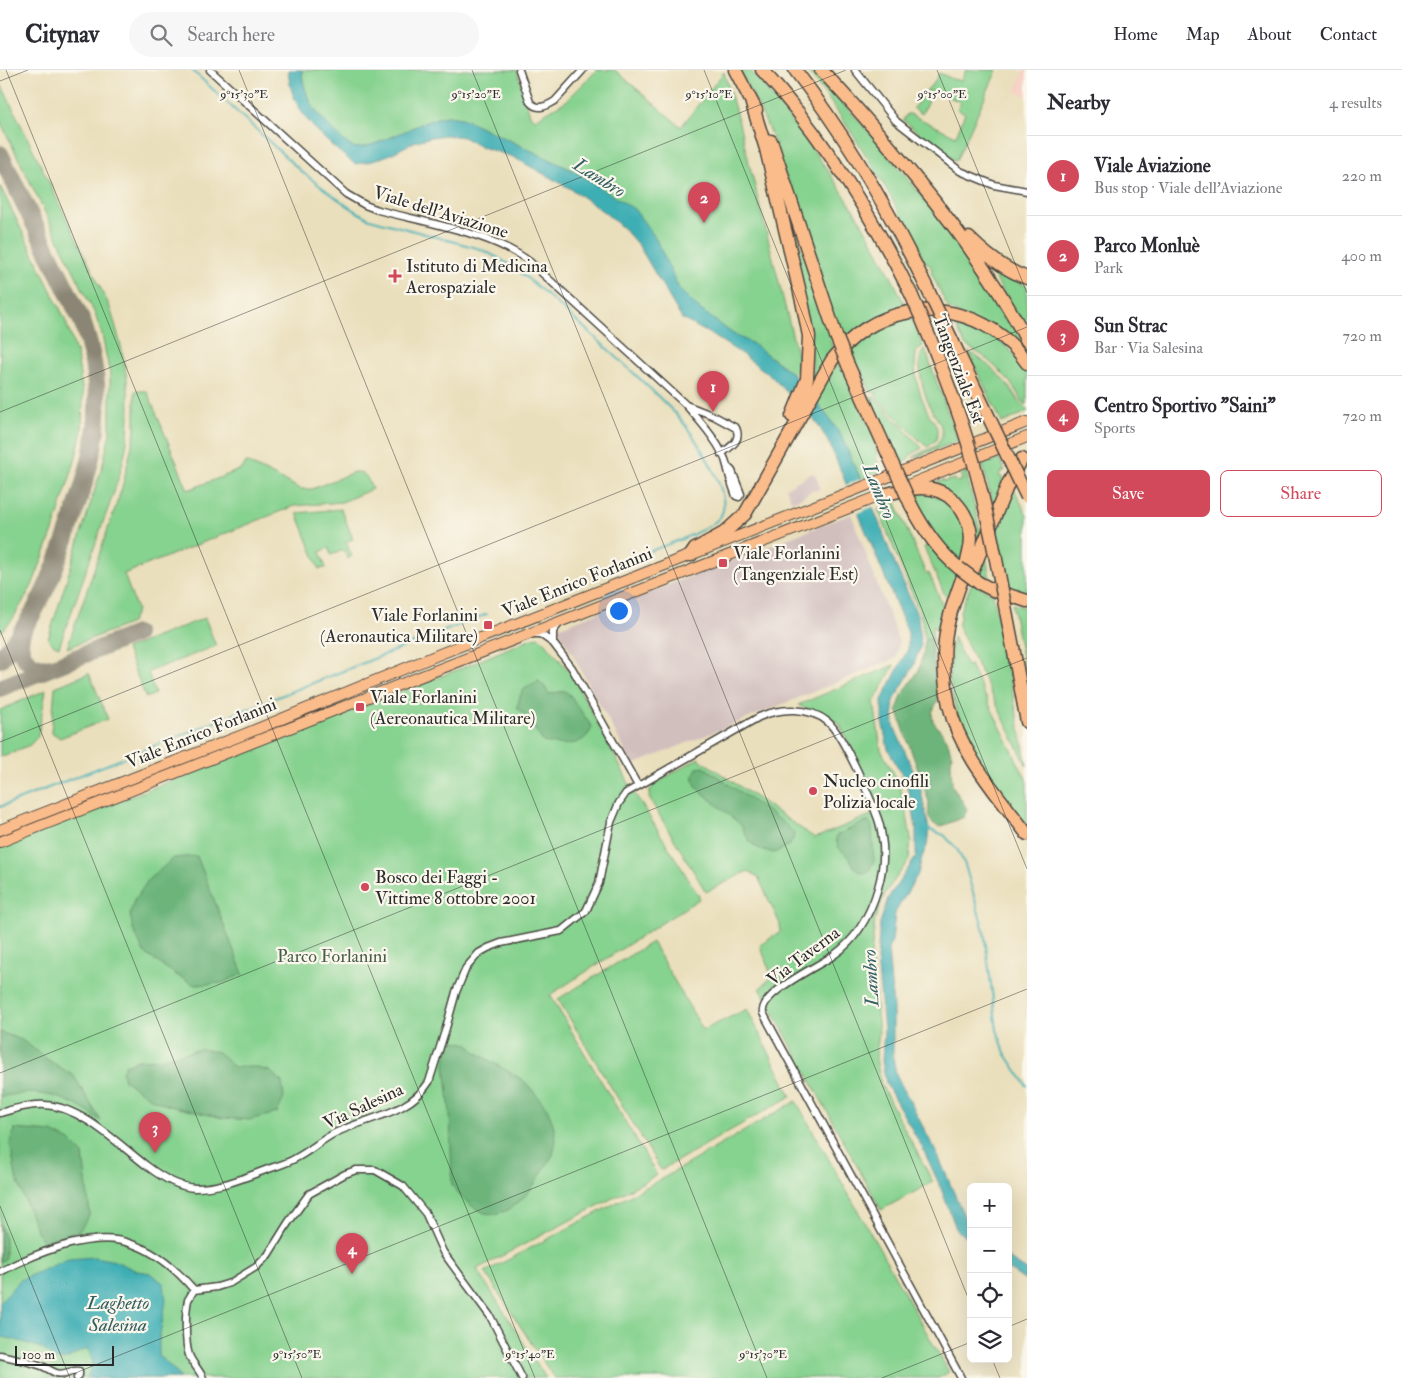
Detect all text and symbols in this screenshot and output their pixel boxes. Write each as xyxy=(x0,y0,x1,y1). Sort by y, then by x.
search box xyxy=(129,12,479,57)
text: Citynav xyxy=(25,19,99,50)
icon: search xyxy=(147,21,175,49)
text: Search here xyxy=(187,23,275,47)
text: Home xyxy=(1113,23,1158,46)
text: Map xyxy=(1186,23,1220,46)
text: About xyxy=(1248,23,1292,46)
text: Contact xyxy=(1320,23,1377,46)
text: 9°15'30"E xyxy=(219,87,268,102)
text: 9°15'20"E xyxy=(450,87,501,102)
text: 9°15'10"E xyxy=(684,87,733,102)
text: 9°15'00"E xyxy=(916,87,967,102)
text: Nearby xyxy=(1047,89,1110,116)
text: 4 results xyxy=(1329,93,1382,113)
water label: Lambro xyxy=(568,152,630,203)
text: Viale Aviazione xyxy=(1094,154,1211,178)
text: 1 xyxy=(1060,166,1066,186)
text: 220 m xyxy=(1342,166,1382,186)
text: Bus stop · Viale dell'Aviazione xyxy=(1094,178,1282,198)
street label: Viale dell'Aviazione xyxy=(371,181,512,244)
pin: 2 xyxy=(688,182,720,223)
text: Parco Monluè xyxy=(1094,234,1200,258)
text: 2 xyxy=(1059,246,1067,266)
text: 400 m xyxy=(1341,246,1382,266)
place label: Istituto di Medicina Aerospaziale xyxy=(405,255,548,299)
text: Park xyxy=(1094,258,1123,278)
marker: Istituto di Medicina Aerospaziale xyxy=(388,269,402,283)
street label: Tangenziale Est xyxy=(927,311,990,427)
text: Sun Strac xyxy=(1094,314,1167,338)
text: 3 xyxy=(1060,326,1066,346)
text: 720 m xyxy=(1343,326,1382,346)
text: Bar · Via Salesina xyxy=(1094,338,1203,358)
pin: 1 xyxy=(697,371,729,412)
text: Centro Sportivo "Saini" xyxy=(1094,394,1276,418)
text: 4 xyxy=(1059,406,1067,426)
text: 720 m xyxy=(1343,406,1382,426)
text: Sports xyxy=(1094,418,1135,438)
water label: Lambro xyxy=(857,459,901,523)
button: Save xyxy=(1047,470,1210,517)
button: Share xyxy=(1220,470,1382,517)
street label: Viale Enrico Forlanini xyxy=(499,542,656,623)
place label: Viale Forlanini (Tangenziale Est) xyxy=(733,542,858,586)
marker: Viale Forlanini (Tangenziale Est) xyxy=(717,557,729,569)
your location xyxy=(606,598,632,624)
place label: Viale Forlanini (Aeronautica Militare) xyxy=(320,604,478,648)
marker: Viale Forlanini (Aeronautica Militare) xyxy=(482,619,494,631)
place label: Viale Forlanini (Aereonautica Militare) xyxy=(370,686,535,730)
street label: Viale Enrico Forlanini xyxy=(123,693,280,774)
marker: Viale Forlanini (Aereonautica Militare) xyxy=(354,701,366,713)
place label: Nucleo cinofili Polizia locale xyxy=(823,770,929,814)
marker: Nucleo cinofili Polizia locale xyxy=(807,785,819,797)
place label: Bosco dei Faggi - Vittime 8 ottobre 2001 xyxy=(375,866,536,910)
marker: Bosco dei Faggi - Vittime 8 ottobre 2001 xyxy=(359,881,371,893)
street label: Via Taverna xyxy=(762,921,845,991)
park label: Parco Forlanini xyxy=(277,945,387,968)
water label: Lambro xyxy=(858,949,885,1008)
street label: Via Salesina xyxy=(319,1078,407,1135)
pin: 3 xyxy=(139,1112,171,1153)
map controls xyxy=(967,1183,1012,1363)
button: + xyxy=(967,1183,1012,1228)
button: − xyxy=(967,1228,1012,1273)
pin: 4 xyxy=(336,1233,368,1274)
button: locate xyxy=(967,1273,1012,1318)
water label: Laghetto Salesina xyxy=(86,1291,149,1337)
button: layers xyxy=(967,1318,1012,1363)
scale bar xyxy=(15,1343,114,1366)
text: 100 m xyxy=(22,1346,55,1363)
text: 9°15'50"E xyxy=(272,1347,321,1362)
text: 9°15'40"E xyxy=(504,1347,555,1362)
text: 9°15'30"E xyxy=(738,1347,787,1362)

